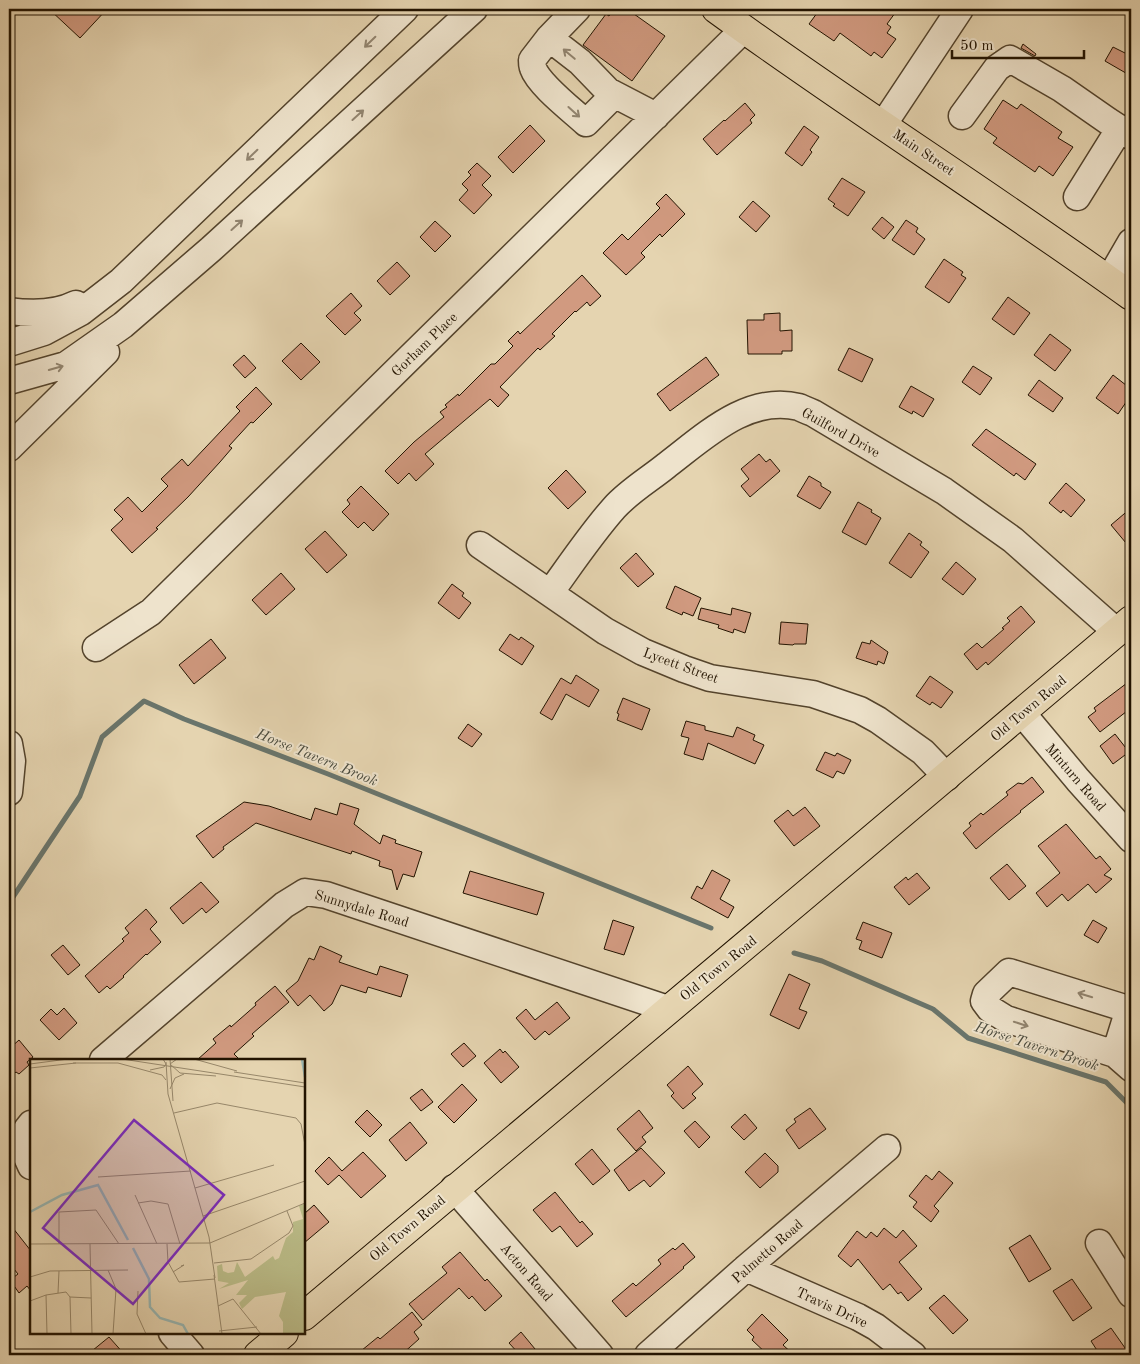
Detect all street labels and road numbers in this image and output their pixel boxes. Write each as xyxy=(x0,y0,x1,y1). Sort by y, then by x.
street label: Main Street xyxy=(890,127,957,179)
street label: Gorham Place xyxy=(389,310,460,379)
street label: Guilford Drive xyxy=(799,406,882,460)
street label: Lycett Street xyxy=(641,646,720,686)
street label: Old Town Road xyxy=(988,673,1069,744)
street label: Minturn Road xyxy=(1042,741,1108,814)
street label: Sunnydale Road xyxy=(313,888,410,930)
street label: Old Town Road xyxy=(678,934,760,1004)
street label: Old Town Road xyxy=(367,1193,448,1264)
street label: Palmetto Road xyxy=(729,1217,806,1286)
street label: Acton Road xyxy=(498,1241,555,1304)
street label: Travis Drive xyxy=(794,1285,869,1331)

